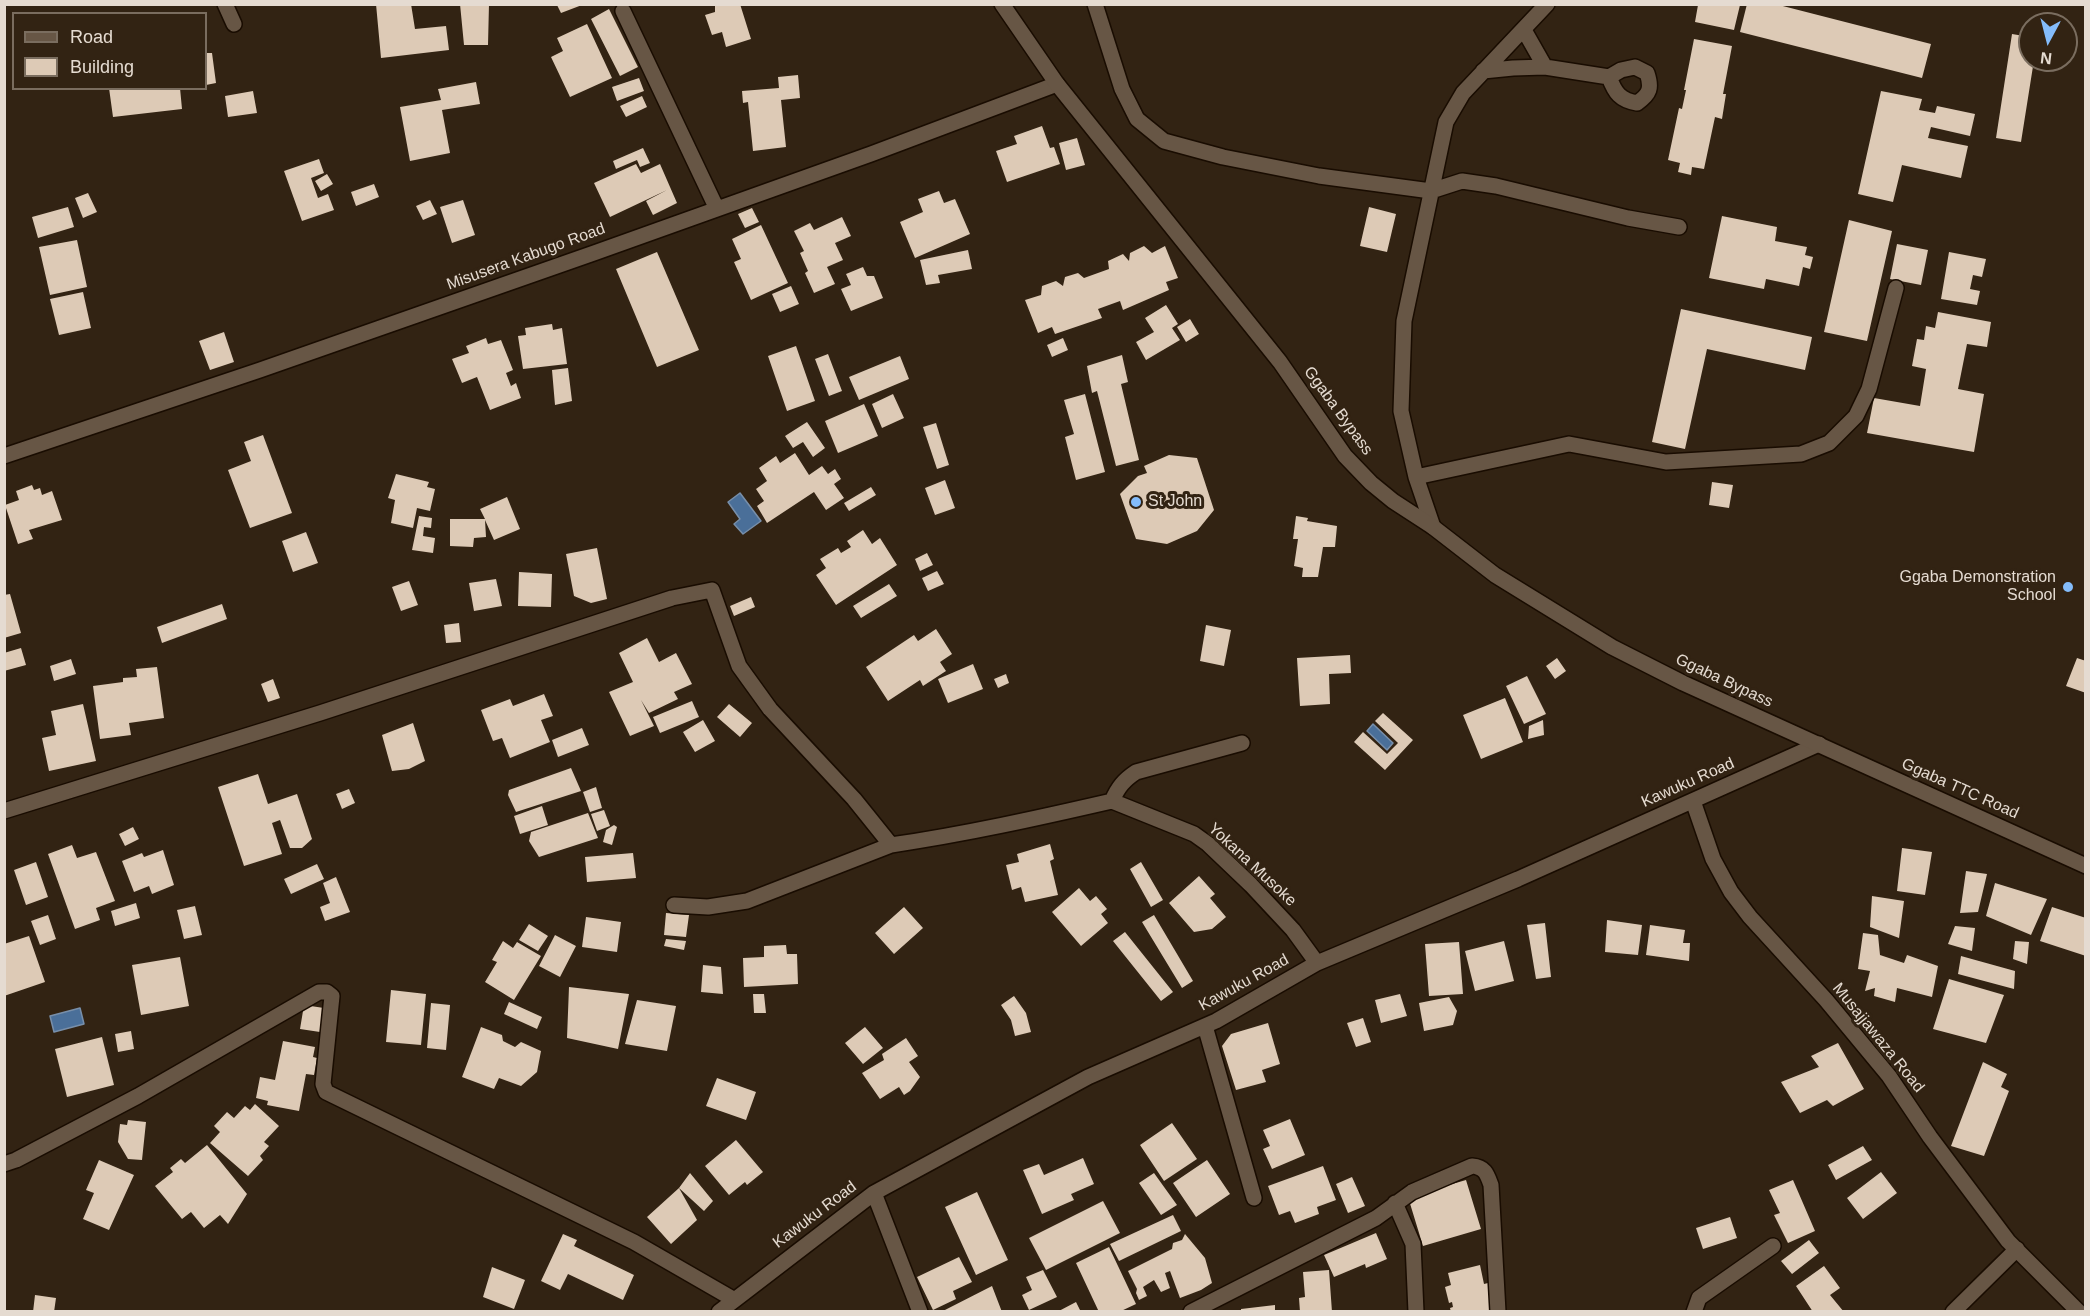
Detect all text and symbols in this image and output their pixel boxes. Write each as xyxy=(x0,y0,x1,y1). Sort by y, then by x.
legend xyxy=(12,12,207,90)
north arrow xyxy=(2018,12,2078,72)
text: Road xyxy=(70,27,113,47)
text: N xyxy=(2039,49,2053,68)
text: Building xyxy=(70,57,134,77)
street label: Misusera Kabugo Road xyxy=(444,219,608,295)
street label: Ggaba Bypass xyxy=(1299,363,1377,459)
place label: St John xyxy=(1148,492,1202,512)
marker: St John xyxy=(1129,495,1143,509)
place label: Ggaba Demonstration School xyxy=(1899,568,2056,606)
marker: Ggaba Demonstration School xyxy=(2061,580,2075,594)
street label: Ggaba Bypass xyxy=(1672,650,1776,712)
street label: Kawuku Road xyxy=(1639,754,1737,812)
street label: Ggaba TTC Road xyxy=(1898,755,2022,823)
street label: Yokana Musoke xyxy=(1204,819,1300,911)
street label: Kawuku Road xyxy=(1196,950,1292,1016)
street label: Musajjawaza Road xyxy=(1828,979,1928,1097)
street label: Kawuku Road xyxy=(769,1177,861,1253)

